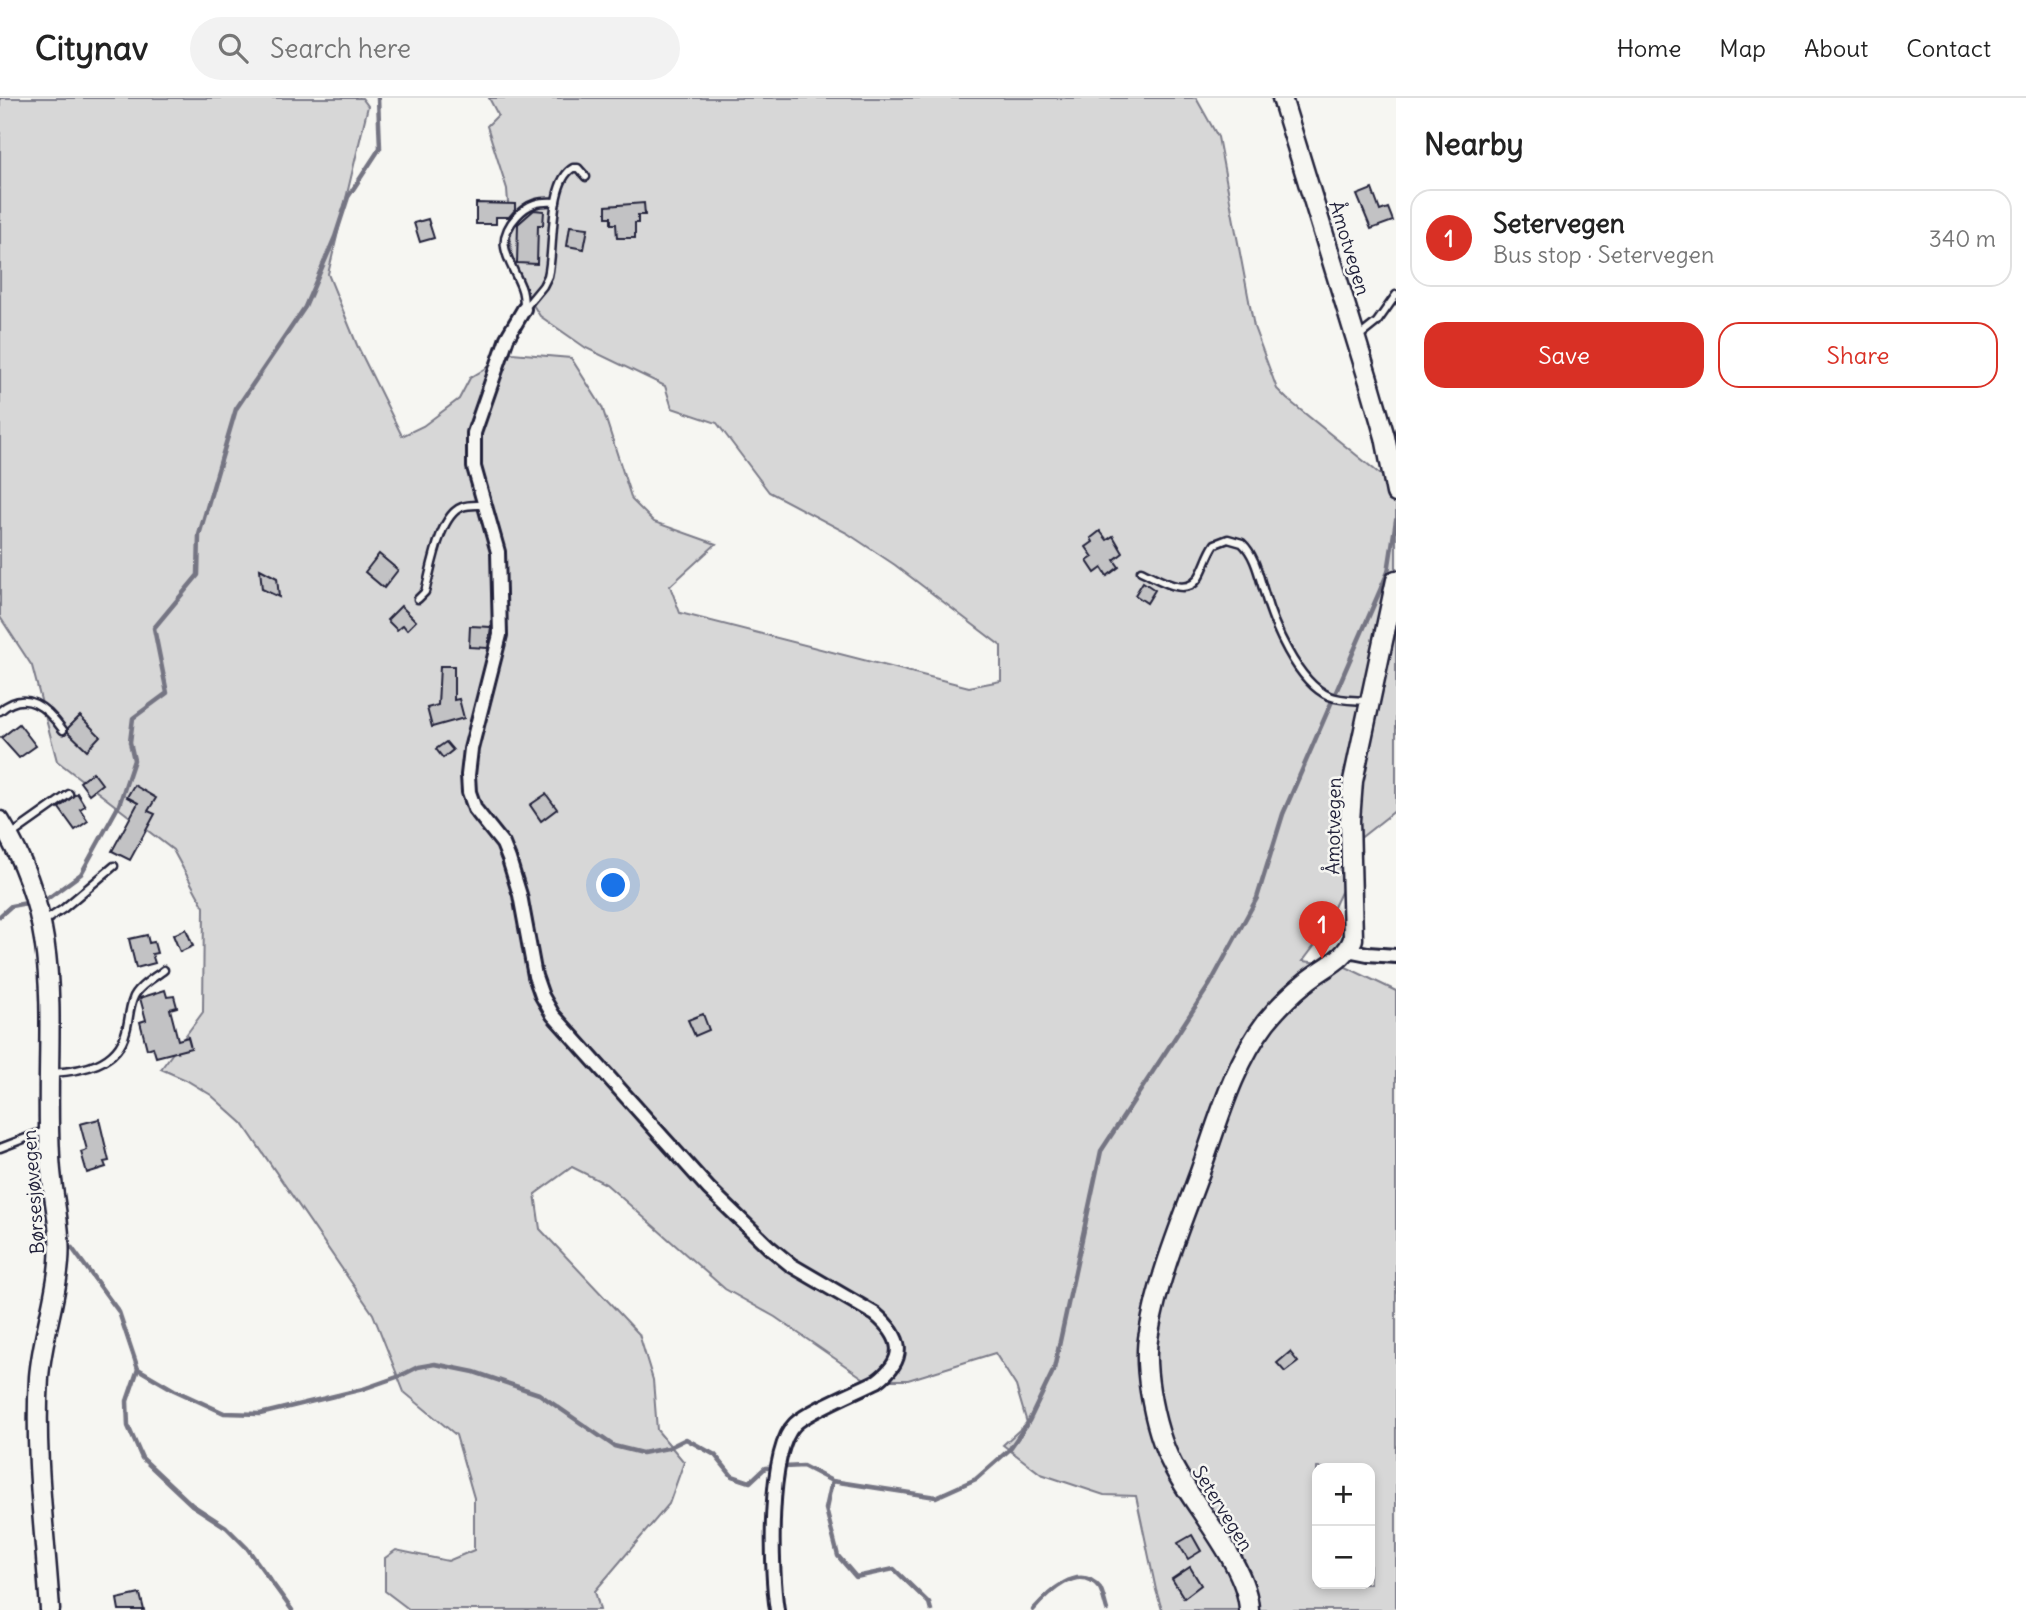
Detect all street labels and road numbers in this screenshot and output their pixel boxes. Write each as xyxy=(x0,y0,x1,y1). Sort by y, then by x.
street label: Åmotvegen xyxy=(1324,198,1376,298)
street label: Åmotvegen xyxy=(1320,777,1346,875)
street label: Børsesjøvegen xyxy=(17,1129,49,1255)
street label: Setervegen xyxy=(1187,1461,1259,1555)

